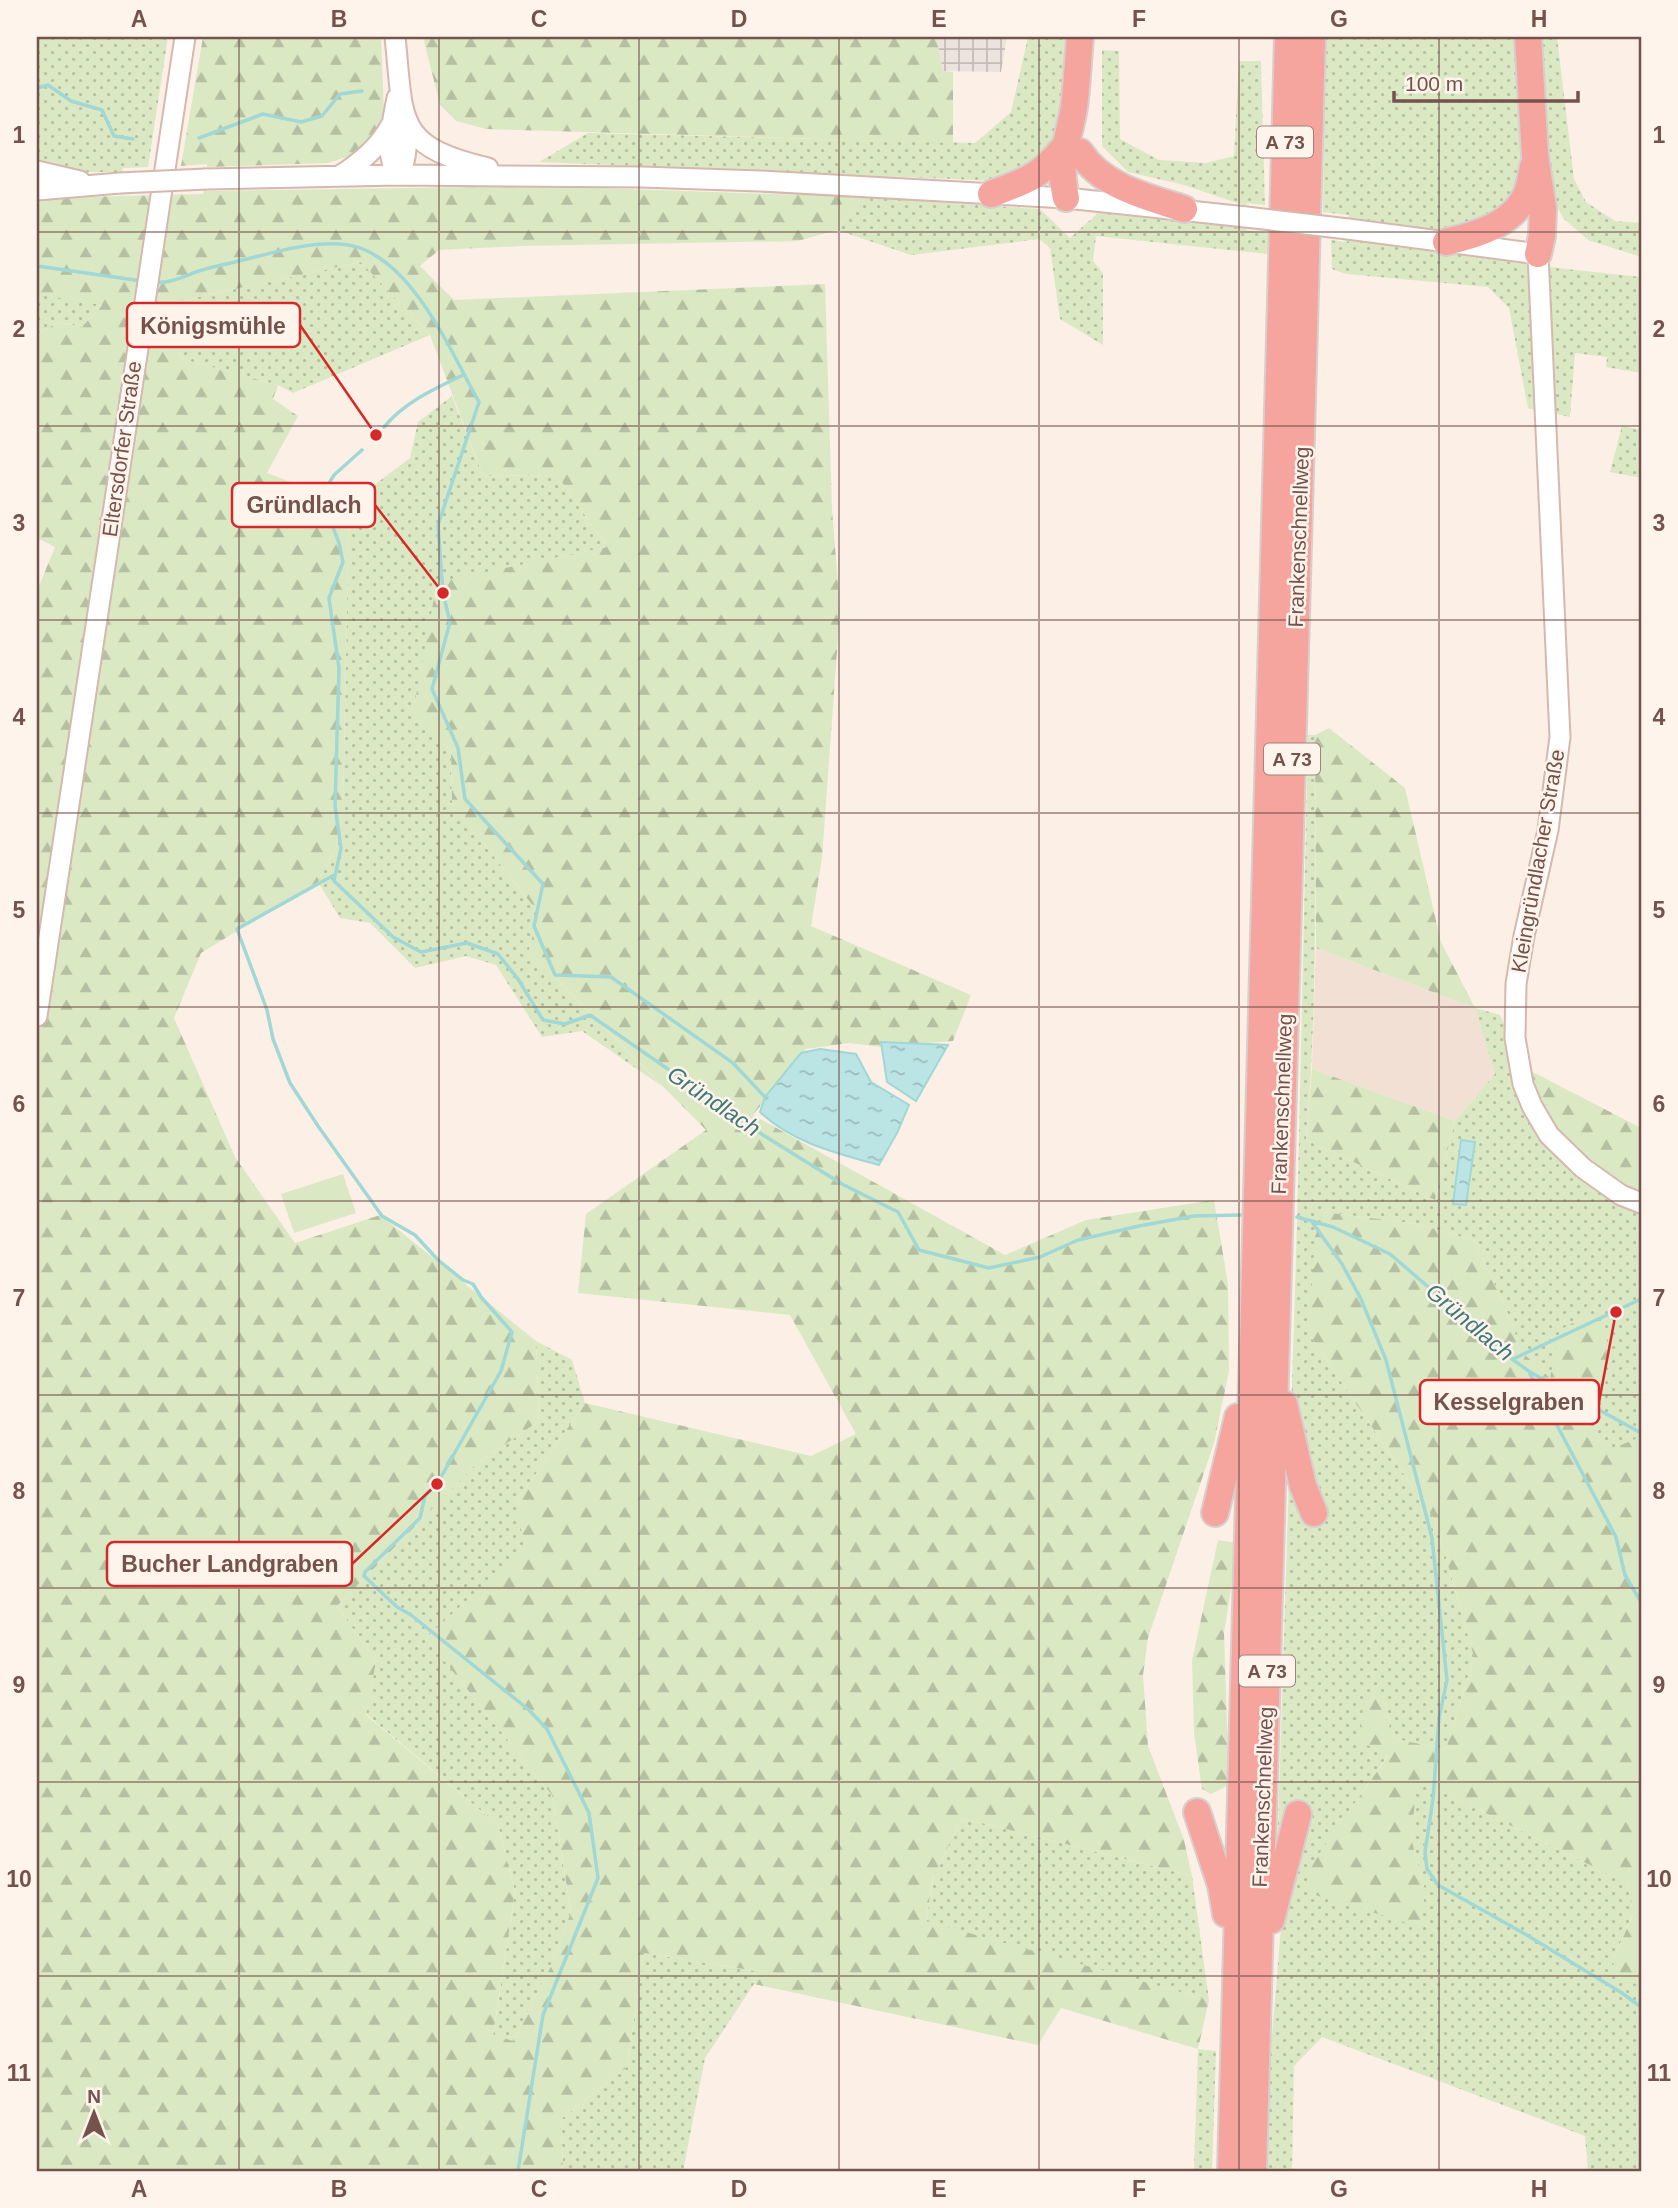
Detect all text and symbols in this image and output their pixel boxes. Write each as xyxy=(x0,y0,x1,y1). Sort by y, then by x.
text: A xyxy=(131,6,147,32)
text: B xyxy=(331,6,347,32)
text: C xyxy=(531,6,547,32)
text: D xyxy=(731,6,747,32)
text: E xyxy=(931,6,947,32)
text: F xyxy=(1132,6,1146,32)
text: G xyxy=(1330,6,1348,32)
text: H xyxy=(1531,6,1547,32)
scale bar xyxy=(1394,60,1578,104)
text: 100 m xyxy=(1405,72,1463,95)
text: 1 xyxy=(13,122,26,148)
text: 1 xyxy=(1653,122,1666,148)
road number: A 73 xyxy=(1257,126,1313,158)
callout: Königsmühle xyxy=(127,303,300,347)
text: Königsmühle xyxy=(140,313,286,339)
text: 2 xyxy=(13,316,25,342)
text: 2 xyxy=(1653,316,1665,342)
street label: Eltersdorfer Straße xyxy=(98,359,145,538)
street label: Frankenschnellweg xyxy=(1284,446,1313,628)
callout: Gründlach xyxy=(232,483,375,527)
text: Gründlach xyxy=(246,492,362,518)
text: 3 xyxy=(13,510,25,536)
text: 3 xyxy=(1653,510,1665,536)
text: 4 xyxy=(13,704,26,730)
text: 4 xyxy=(1653,704,1666,730)
road number: A 73 xyxy=(1264,744,1320,774)
street label: Kleingründlacher Straße xyxy=(1507,747,1568,974)
text: 5 xyxy=(13,897,26,923)
text: 5 xyxy=(1653,897,1666,923)
street label: Frankenschnellweg xyxy=(1267,1013,1296,1195)
water label: Gründlach xyxy=(663,1061,765,1141)
text: 6 xyxy=(13,1091,25,1117)
text: 6 xyxy=(1653,1091,1665,1117)
water label: Gründlach xyxy=(1421,1278,1519,1366)
text: 7 xyxy=(13,1285,25,1311)
text: 7 xyxy=(1653,1285,1665,1311)
callout: Kesselgraben xyxy=(1420,1380,1599,1424)
text: Kesselgraben xyxy=(1434,1389,1584,1415)
text: 8 xyxy=(13,1478,26,1504)
text: 8 xyxy=(1653,1478,1666,1504)
callout: Bucher Landgraben xyxy=(107,1542,352,1586)
text: Bucher Landgraben xyxy=(121,1551,339,1577)
road number: A 73 xyxy=(1239,1656,1295,1686)
text: 9 xyxy=(13,1672,25,1698)
text: 9 xyxy=(1653,1672,1665,1698)
street label: Frankenschnellweg xyxy=(1248,1706,1277,1888)
text: 10 xyxy=(6,1866,32,1892)
text: 10 xyxy=(1646,1866,1672,1892)
text: 11 xyxy=(7,2060,31,2086)
text: 11 xyxy=(1647,2060,1671,2086)
north arrow xyxy=(60,2078,130,2148)
text: N xyxy=(87,2086,101,2107)
text: A xyxy=(131,2176,147,2202)
text: B xyxy=(331,2176,347,2202)
text: C xyxy=(531,2176,547,2202)
text: D xyxy=(731,2176,747,2202)
text: E xyxy=(931,2176,947,2202)
text: F xyxy=(1132,2176,1146,2202)
text: G xyxy=(1330,2176,1348,2202)
text: H xyxy=(1531,2176,1547,2202)

